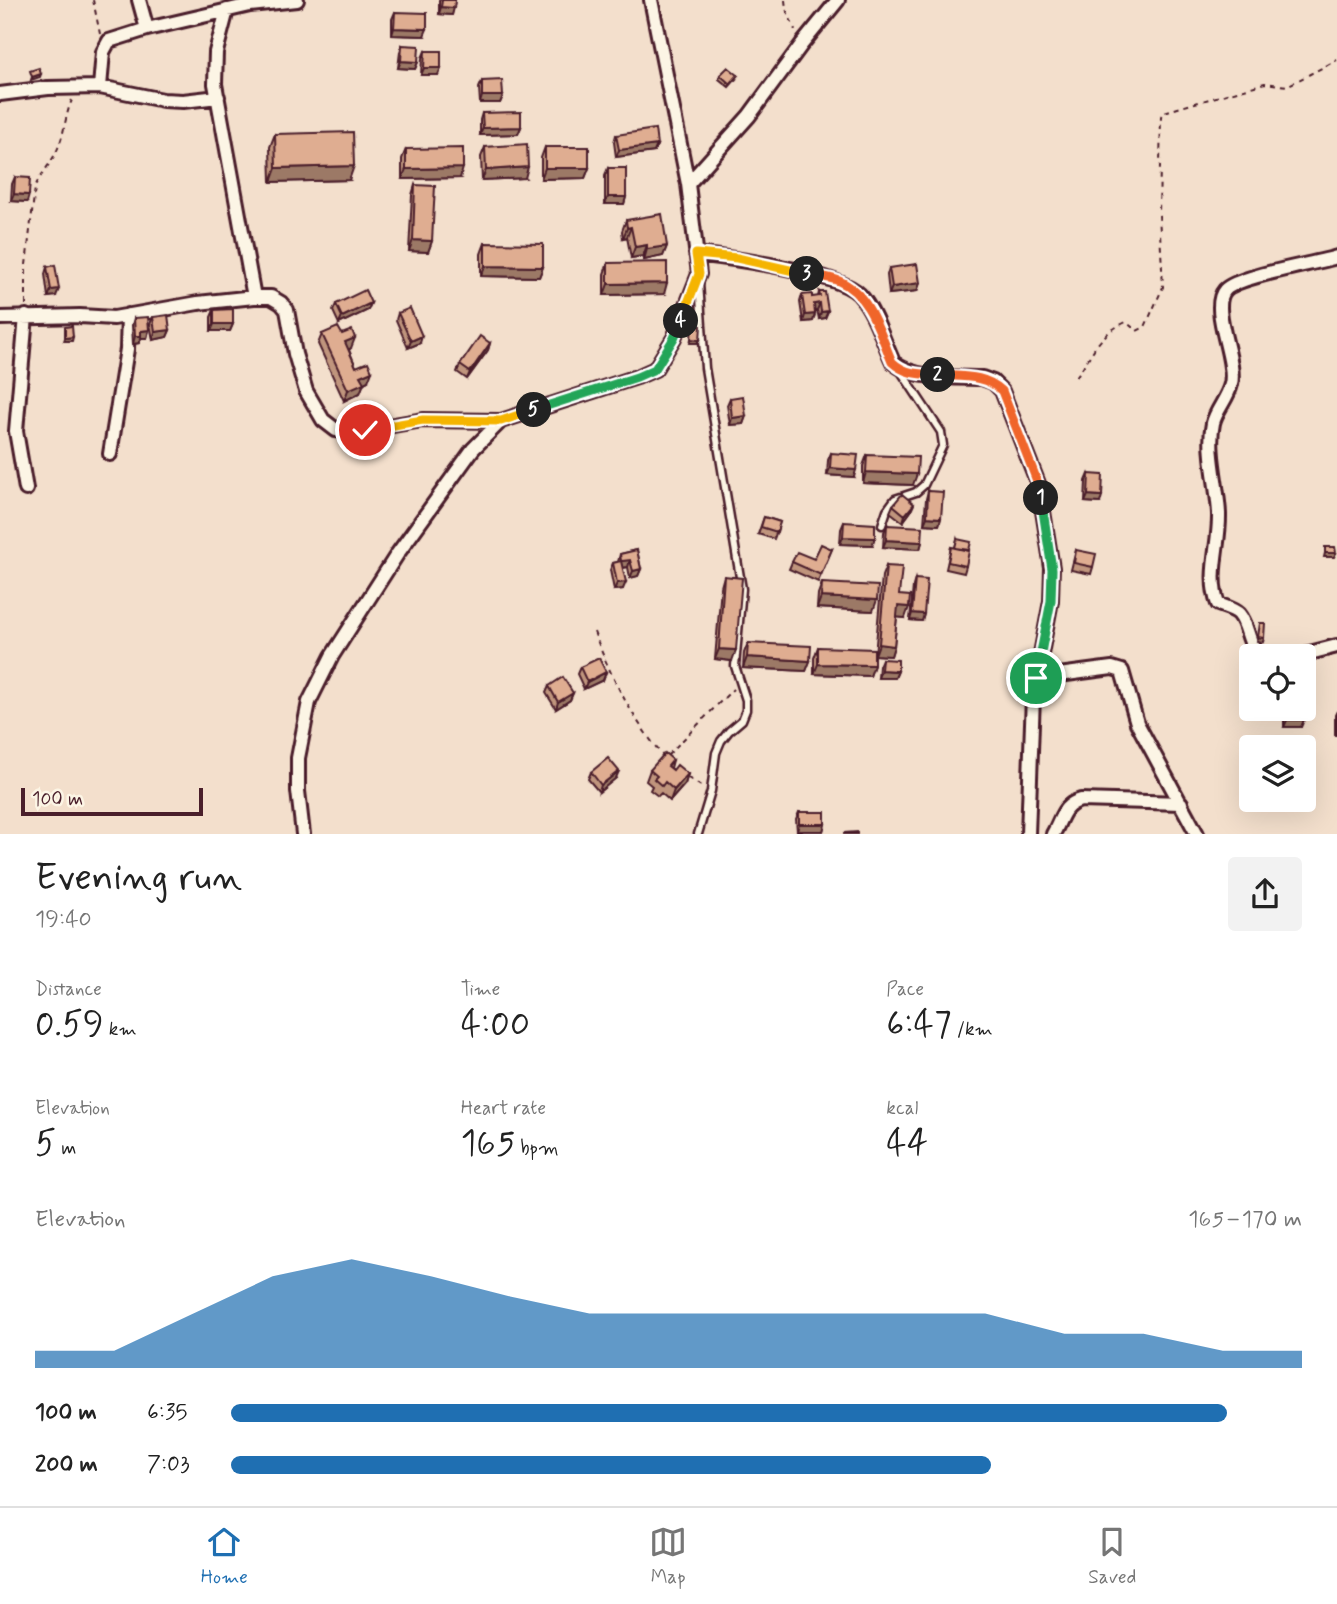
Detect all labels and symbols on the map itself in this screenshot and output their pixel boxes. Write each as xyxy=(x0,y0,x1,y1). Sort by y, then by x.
pin: 3 xyxy=(790,256,824,292)
pin: 4 xyxy=(664,304,698,338)
pin: 2 xyxy=(920,358,956,392)
pin: 5 xyxy=(516,392,552,428)
pin xyxy=(335,400,395,460)
pin: 1 xyxy=(1024,480,1058,516)
pin xyxy=(1006,648,1066,708)
scale bar xyxy=(21,785,203,817)

